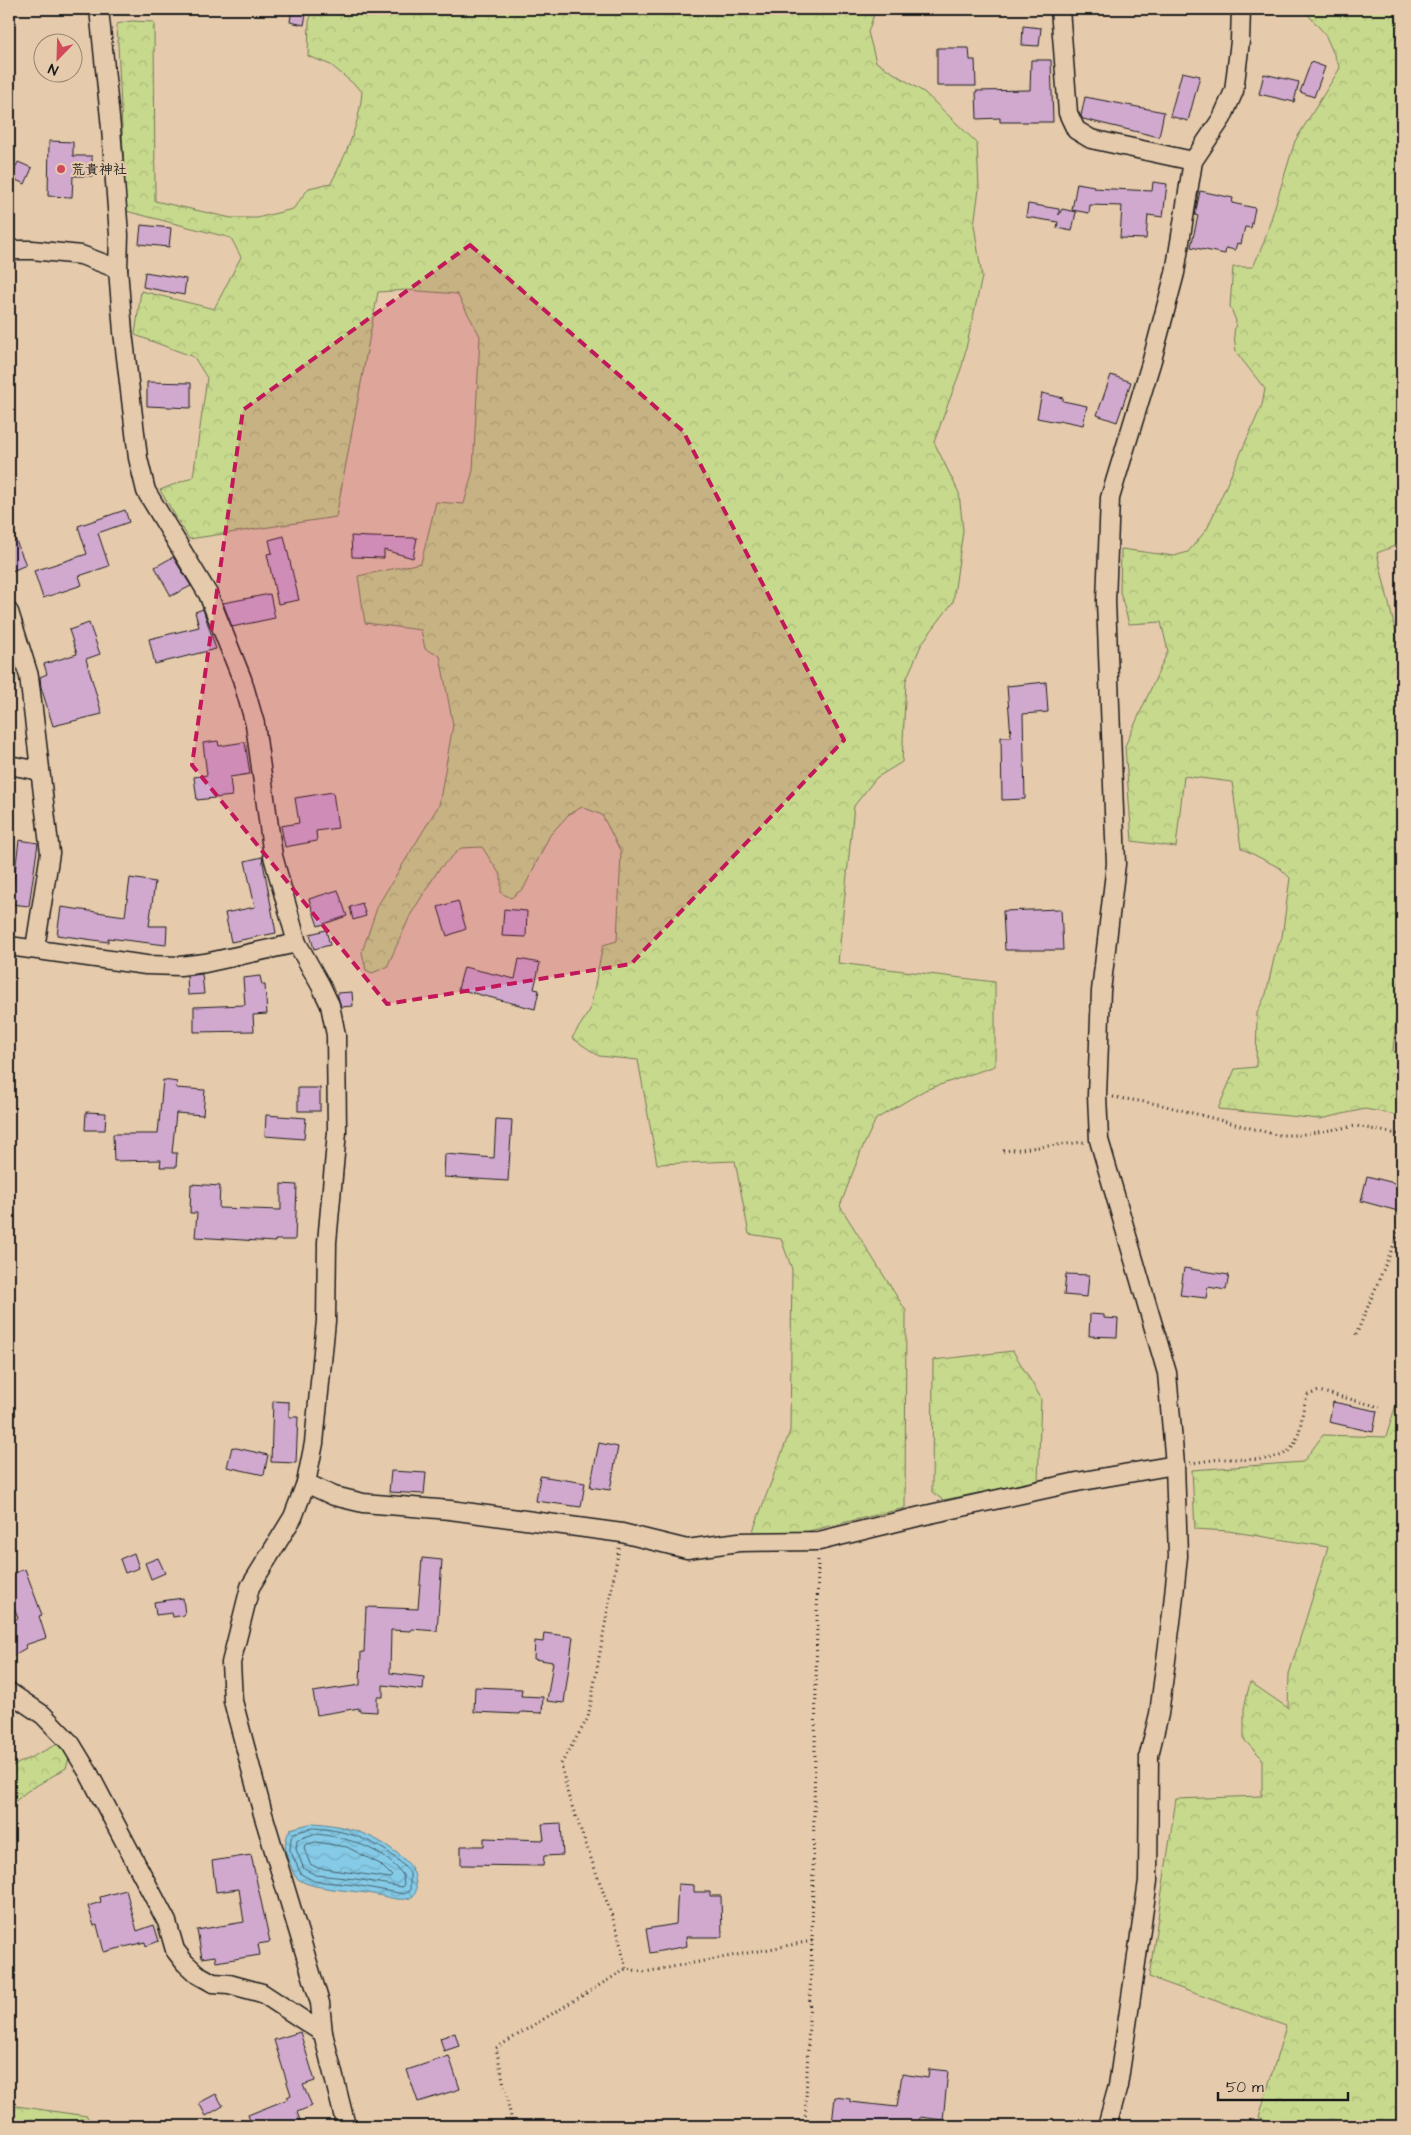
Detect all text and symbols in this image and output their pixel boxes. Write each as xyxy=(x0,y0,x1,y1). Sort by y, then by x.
north arrow xyxy=(32,32,82,82)
text: N xyxy=(45,58,61,80)
place label: 荒貴神社 xyxy=(71,160,127,180)
marker: 荒貴神社 xyxy=(55,163,67,175)
scale bar xyxy=(1218,2070,1348,2102)
text: 50 m xyxy=(1226,2077,1264,2098)

